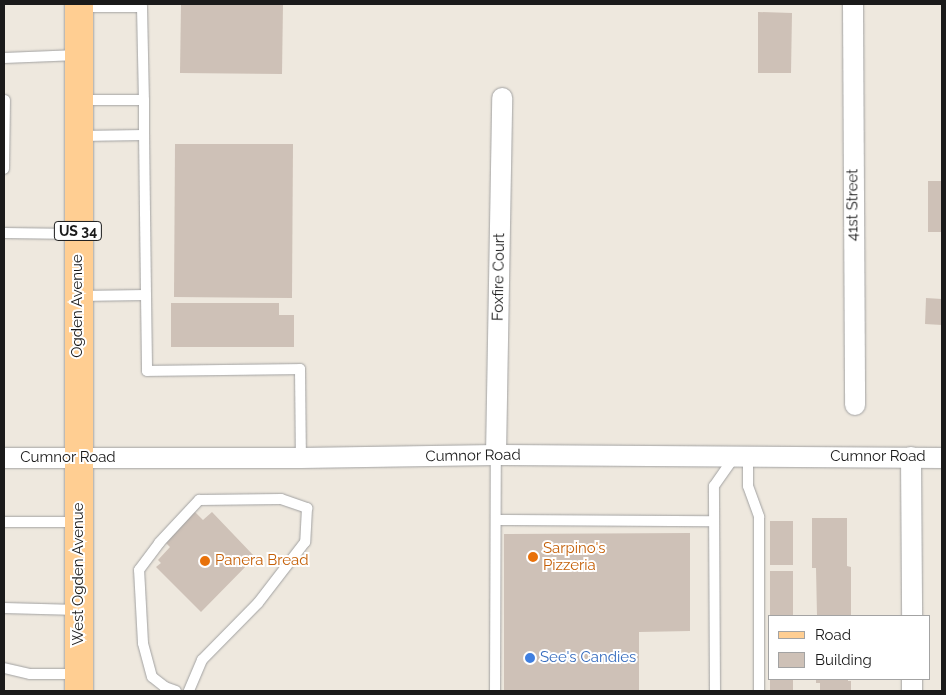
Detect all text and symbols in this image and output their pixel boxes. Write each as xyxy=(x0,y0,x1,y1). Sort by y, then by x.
street label: 41st Street xyxy=(844,169,862,241)
road number: US 34 xyxy=(53,220,103,242)
street label: Foxfire Court xyxy=(489,233,509,321)
street label: Ogden Avenue xyxy=(69,254,87,358)
street label: Cumnor Road xyxy=(425,446,521,466)
street label: Cumnor Road xyxy=(830,448,926,466)
street label: Cumnor Road xyxy=(20,449,116,467)
street label: West Ogden Avenue xyxy=(70,502,88,646)
place label: Sarpino's Pizzeria xyxy=(543,539,606,574)
marker: Sarpino's Pizzeria xyxy=(527,551,539,563)
place label: Panera Bread xyxy=(215,552,309,570)
marker: Panera Bread xyxy=(199,555,211,567)
legend xyxy=(768,615,931,680)
text: Road xyxy=(815,626,851,644)
place label: See's Candies xyxy=(540,649,636,667)
text: Building xyxy=(815,651,872,669)
marker: See's Candies xyxy=(524,652,536,664)

